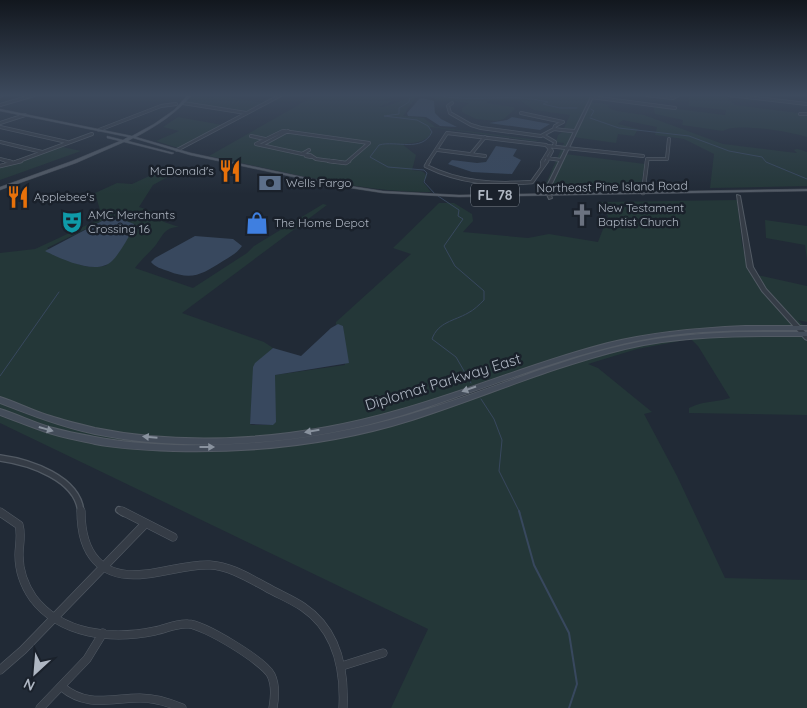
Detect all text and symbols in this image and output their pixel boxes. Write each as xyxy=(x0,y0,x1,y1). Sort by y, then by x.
restaurant icon: McDonald's xyxy=(217,158,243,184)
place label: McDonald's xyxy=(150,163,214,178)
bank icon: Wells Fargo xyxy=(257,170,283,196)
place label: Wells Fargo xyxy=(286,175,351,190)
street label: Northeast Pine Island Road xyxy=(536,178,688,195)
restaurant icon: Applebee's xyxy=(5,184,31,210)
road number: FL 78 xyxy=(471,184,519,206)
place label: Applebee's xyxy=(34,189,95,204)
place label: New Testament Baptist Church xyxy=(598,200,684,229)
church icon: New Testament Baptist Church xyxy=(569,202,595,228)
place label: AMC Merchants Crossing 16 xyxy=(88,207,175,236)
theatre icon: AMC Merchants Crossing 16 xyxy=(59,209,85,235)
shop icon: The Home Depot xyxy=(244,210,270,236)
place label: The Home Depot xyxy=(274,215,369,230)
street label: Diplomat Parkway East xyxy=(363,349,523,414)
one-way arrow xyxy=(461,385,476,393)
one-way arrow xyxy=(38,425,53,433)
one-way arrow xyxy=(304,428,320,436)
one-way arrow xyxy=(142,433,158,441)
one-way arrow xyxy=(199,443,215,451)
north arrow xyxy=(10,648,60,698)
text: N xyxy=(21,674,38,695)

